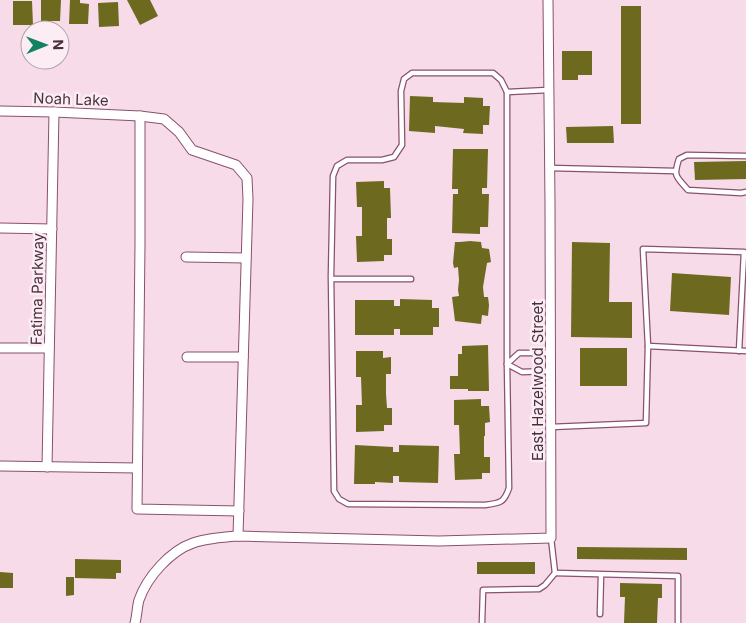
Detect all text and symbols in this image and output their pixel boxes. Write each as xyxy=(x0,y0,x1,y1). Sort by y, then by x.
north arrow xyxy=(20,20,70,70)
text: N xyxy=(50,39,67,50)
street label: Noah Lake xyxy=(33,88,109,110)
street label: Fatima Parkway xyxy=(27,232,47,345)
street label: East Hazelwood Street xyxy=(528,301,547,461)

